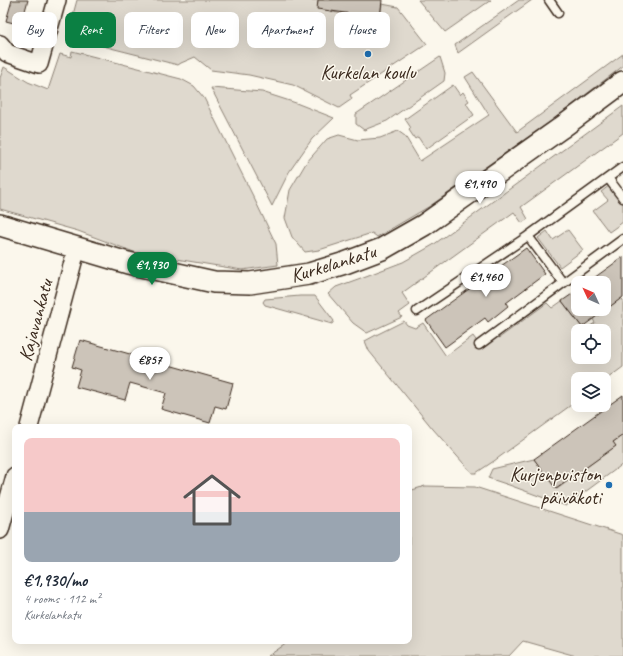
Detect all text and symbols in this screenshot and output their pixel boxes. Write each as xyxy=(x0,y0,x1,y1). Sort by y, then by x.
chip: Buy xyxy=(12,12,57,48)
chip: Rent xyxy=(65,12,116,48)
chip: Filters xyxy=(124,12,183,48)
chip: New xyxy=(191,12,239,48)
chip: Apartment xyxy=(247,12,326,48)
chip: House xyxy=(334,12,390,48)
marker: Kurkelan koulu xyxy=(363,49,373,59)
place label: Kurkelan koulu xyxy=(320,60,417,85)
pin: €1,490 xyxy=(447,171,513,205)
text: €1,490 xyxy=(464,176,496,192)
street label: Kurkelankatu xyxy=(288,238,380,288)
pin: €1,930 xyxy=(119,252,185,286)
text: €1,930 xyxy=(136,257,168,273)
pin: €1,460 xyxy=(453,264,519,298)
text: €1,460 xyxy=(470,269,502,285)
street label: Kajavankatu xyxy=(13,275,59,364)
north arrow xyxy=(571,276,611,316)
map controls xyxy=(571,276,611,412)
button: locate xyxy=(571,324,611,364)
pin: €857 xyxy=(126,347,174,381)
text: €857 xyxy=(138,352,162,368)
button: layers xyxy=(571,372,611,412)
place label: Kurjenpuiston päiväkoti xyxy=(510,462,603,510)
icon: home xyxy=(176,464,248,536)
marker: Kurjenpuiston päiväkoti xyxy=(604,480,614,490)
text: €1,930/mo xyxy=(24,570,87,591)
text: 4 rooms · 112 m² xyxy=(24,591,100,607)
text: Kurkelankatu xyxy=(24,607,81,623)

